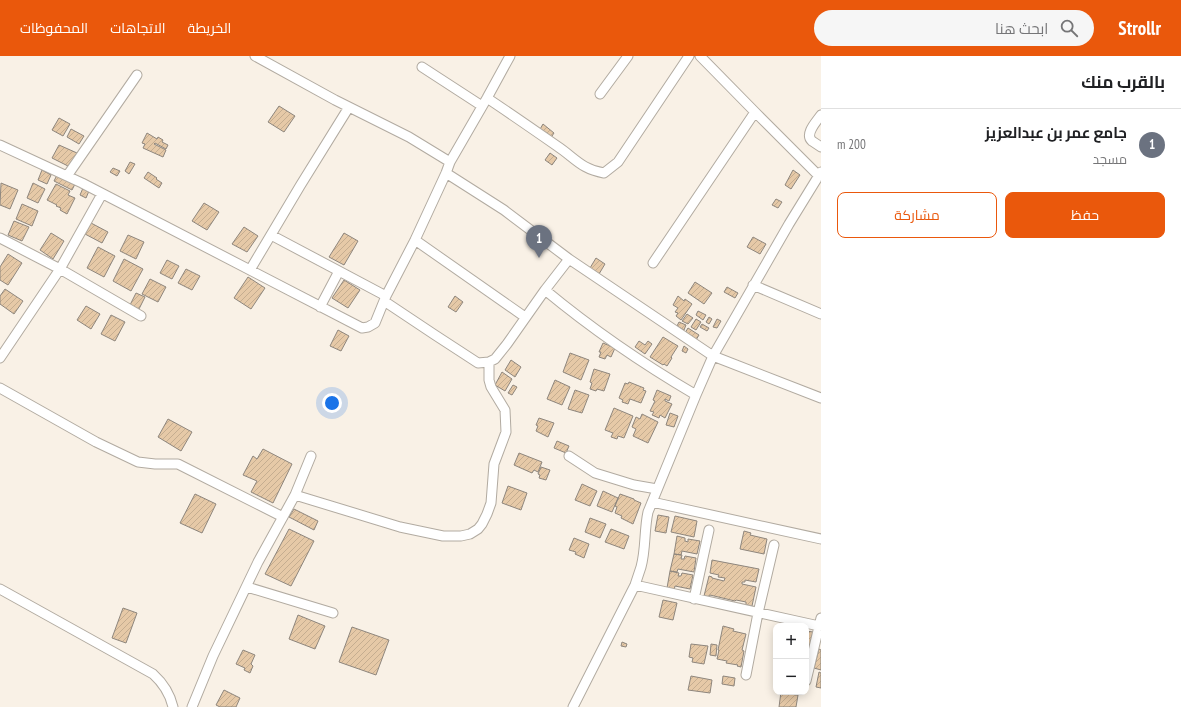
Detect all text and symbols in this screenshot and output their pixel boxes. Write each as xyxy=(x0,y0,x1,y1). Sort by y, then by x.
search box xyxy=(814,10,1094,46)
text: Strollr xyxy=(1118,16,1161,40)
icon: search xyxy=(1058,17,1080,39)
text: المحفوظات xyxy=(20,19,88,37)
text: الاتجاهات xyxy=(110,19,166,37)
text: الخريطة xyxy=(188,19,231,37)
text: ابحث هنا xyxy=(995,19,1048,38)
text: بالقرب منك xyxy=(1081,71,1165,93)
text: جامع عمر بن عبدالعزيز xyxy=(985,123,1127,142)
text: 200 m xyxy=(837,136,866,153)
text: 1 xyxy=(1149,136,1155,153)
text: مسجد xyxy=(1093,151,1127,168)
button: مشاركة xyxy=(837,192,997,238)
button: حفظ xyxy=(1005,192,1165,238)
pin: 1 xyxy=(526,225,552,258)
your location xyxy=(322,393,342,413)
map controls xyxy=(773,623,809,695)
button: + xyxy=(773,623,809,659)
button: − xyxy=(773,659,809,695)

